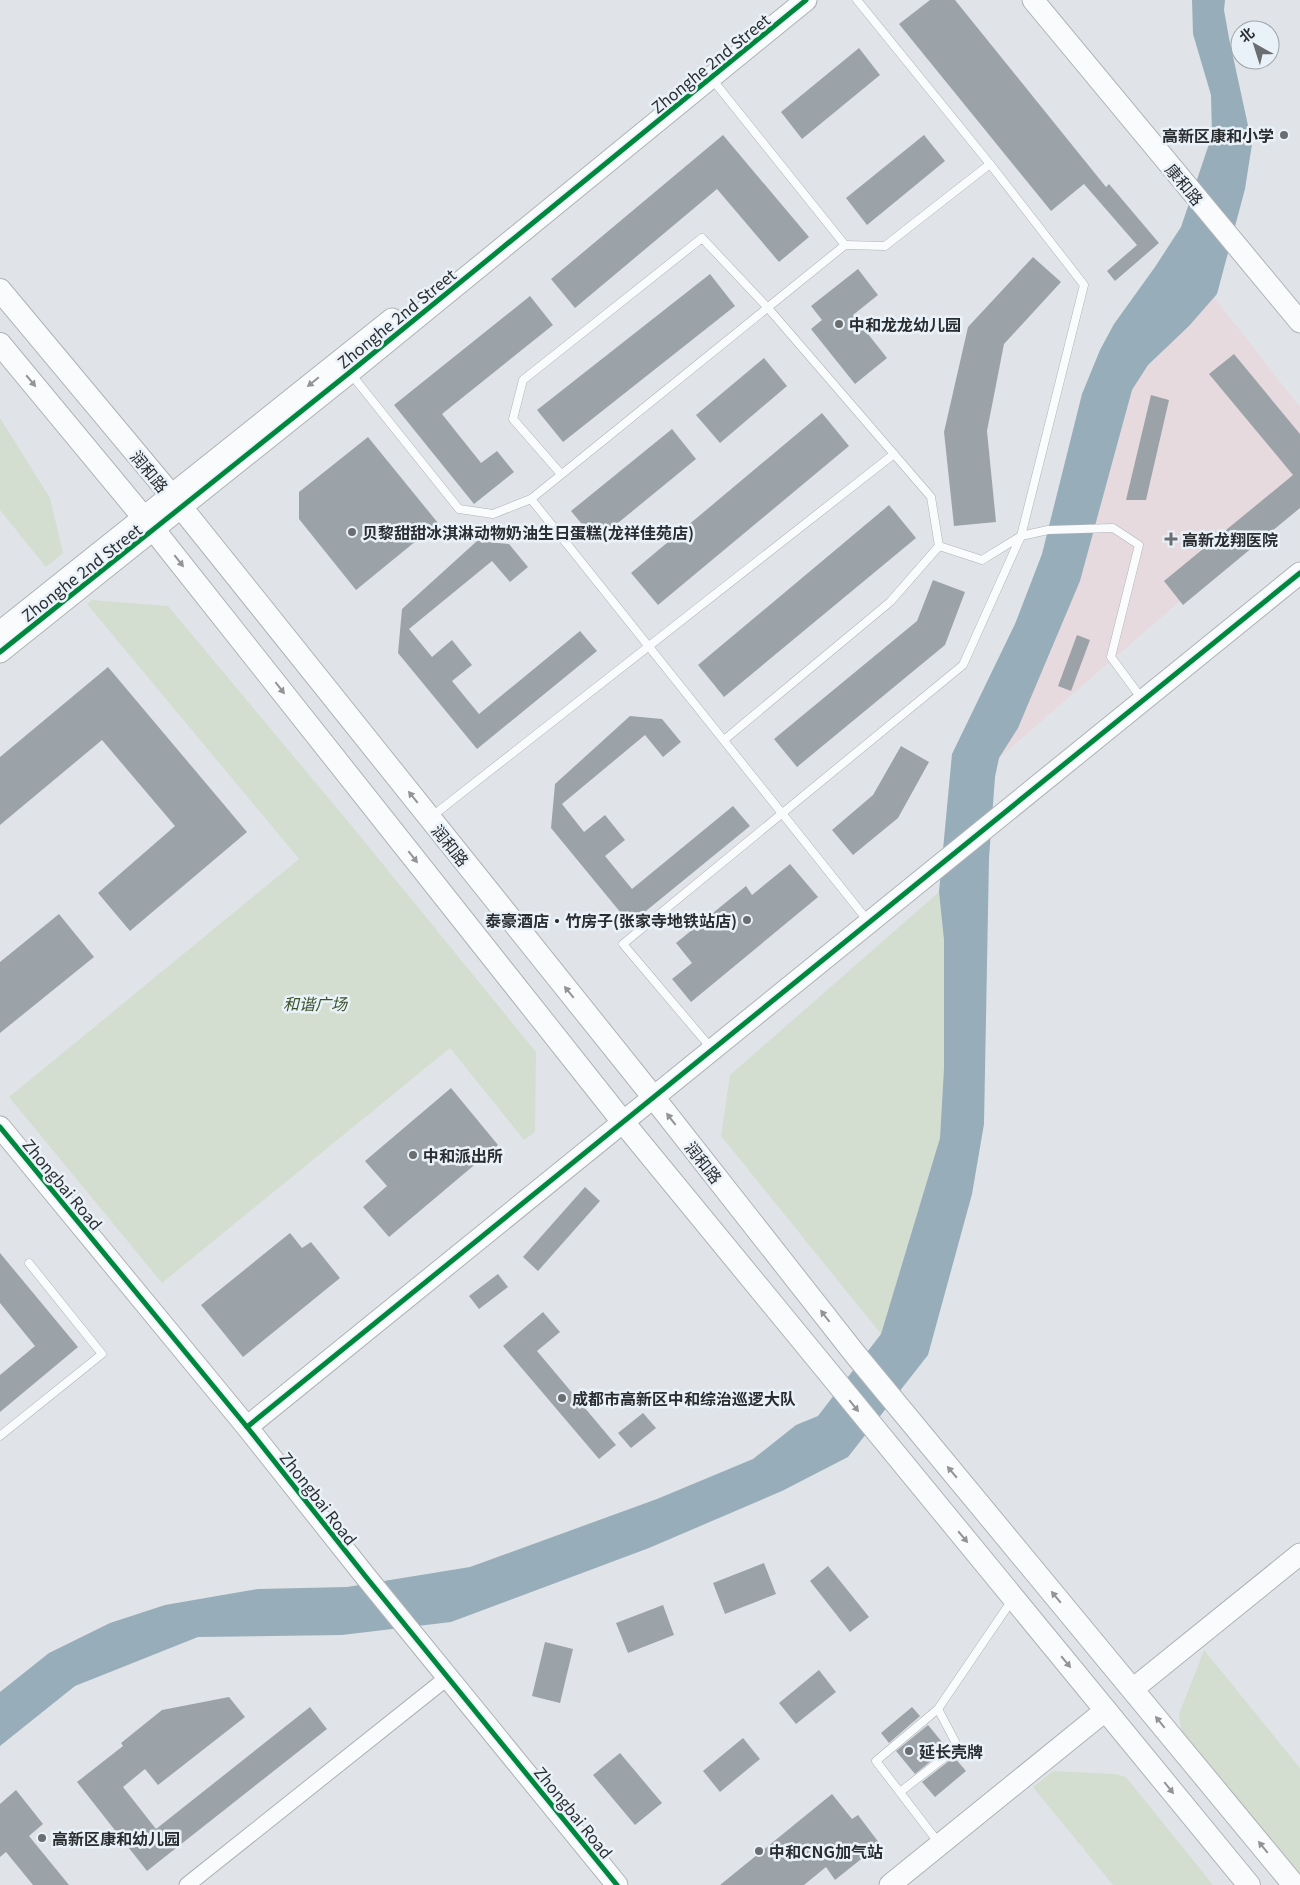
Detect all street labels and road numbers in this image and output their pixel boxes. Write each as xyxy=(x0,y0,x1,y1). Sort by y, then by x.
street label: Zhonghe 2nd Street xyxy=(645,7,775,119)
street label: 康和路 xyxy=(1160,158,1210,210)
street label: Zhonghe 2nd Street xyxy=(331,262,461,374)
street label: 润和路 xyxy=(125,445,175,497)
street label: Zhonghe 2nd Street xyxy=(16,517,146,627)
street label: 润和路 xyxy=(427,819,475,871)
street label: Zhongbai Road xyxy=(18,1133,108,1235)
street label: 润和路 xyxy=(680,1136,728,1188)
street label: Zhongbai Road xyxy=(275,1446,363,1550)
street label: Zhongbai Road xyxy=(529,1761,619,1863)

